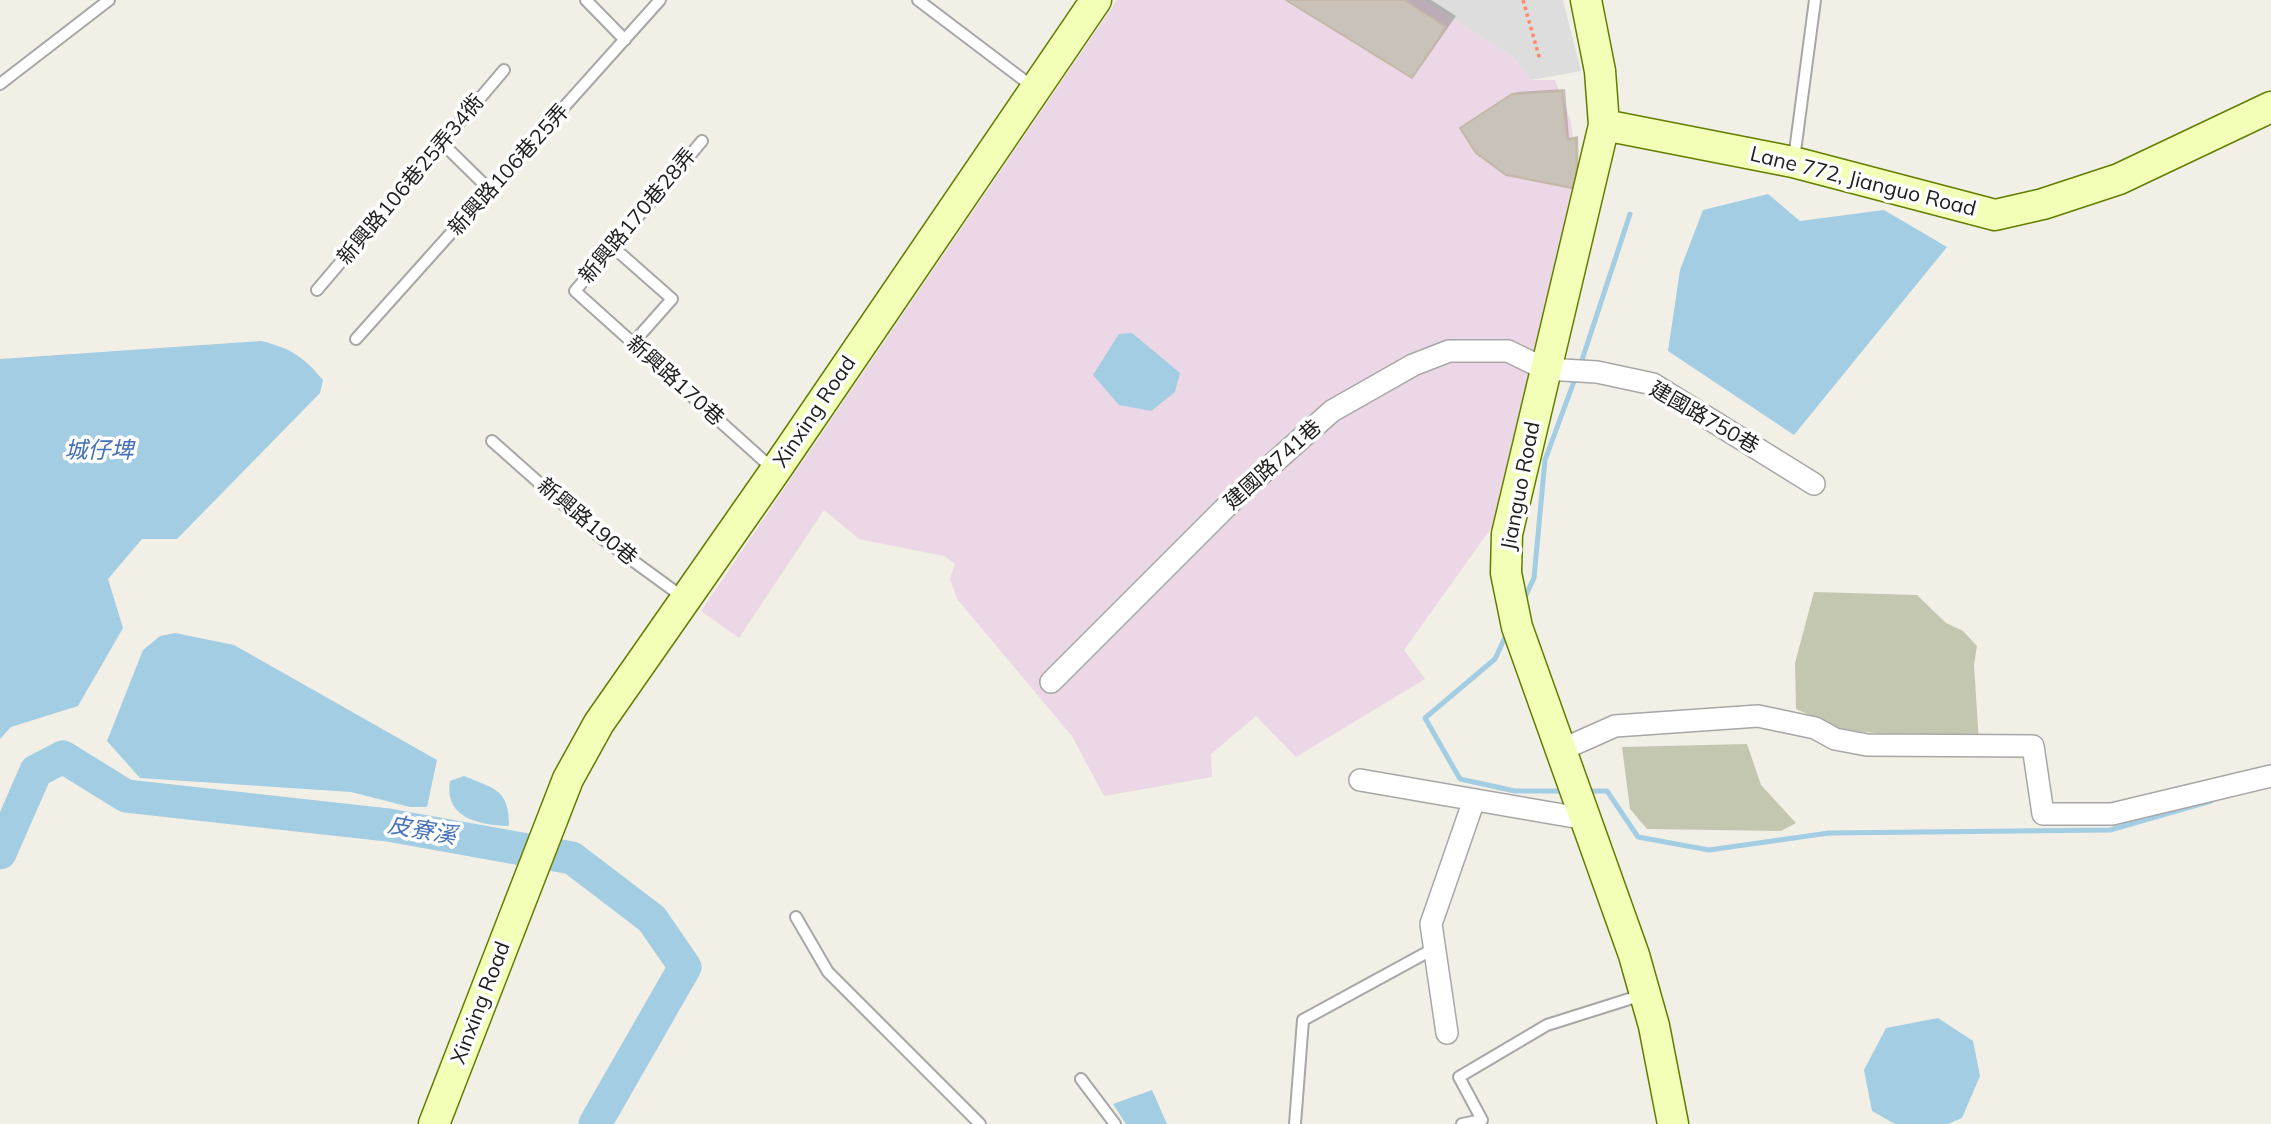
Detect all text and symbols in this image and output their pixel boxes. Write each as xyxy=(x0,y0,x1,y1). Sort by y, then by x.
street label: 新興路106巷25弄34衖 xyxy=(333,90,489,270)
street label: 新興路106巷25弄 xyxy=(443,99,575,241)
street label: Lane 772, Jianguo Road xyxy=(1747,142,1979,222)
street label: 新興路170巷28弄 xyxy=(574,144,702,288)
street label: 新興路170巷 xyxy=(621,331,729,431)
street label: Xinxing Road xyxy=(768,351,862,473)
street label: 建國路750巷 xyxy=(1645,377,1763,459)
street label: 建國路741巷 xyxy=(1219,415,1327,515)
street label: Jianguo Road xyxy=(1496,420,1546,552)
water label: 城仔埤 xyxy=(65,437,133,465)
street label: 新興路190巷 xyxy=(532,473,642,571)
water label: 皮寮溪 xyxy=(386,811,458,851)
street label: Xinxing Road xyxy=(446,938,516,1068)

